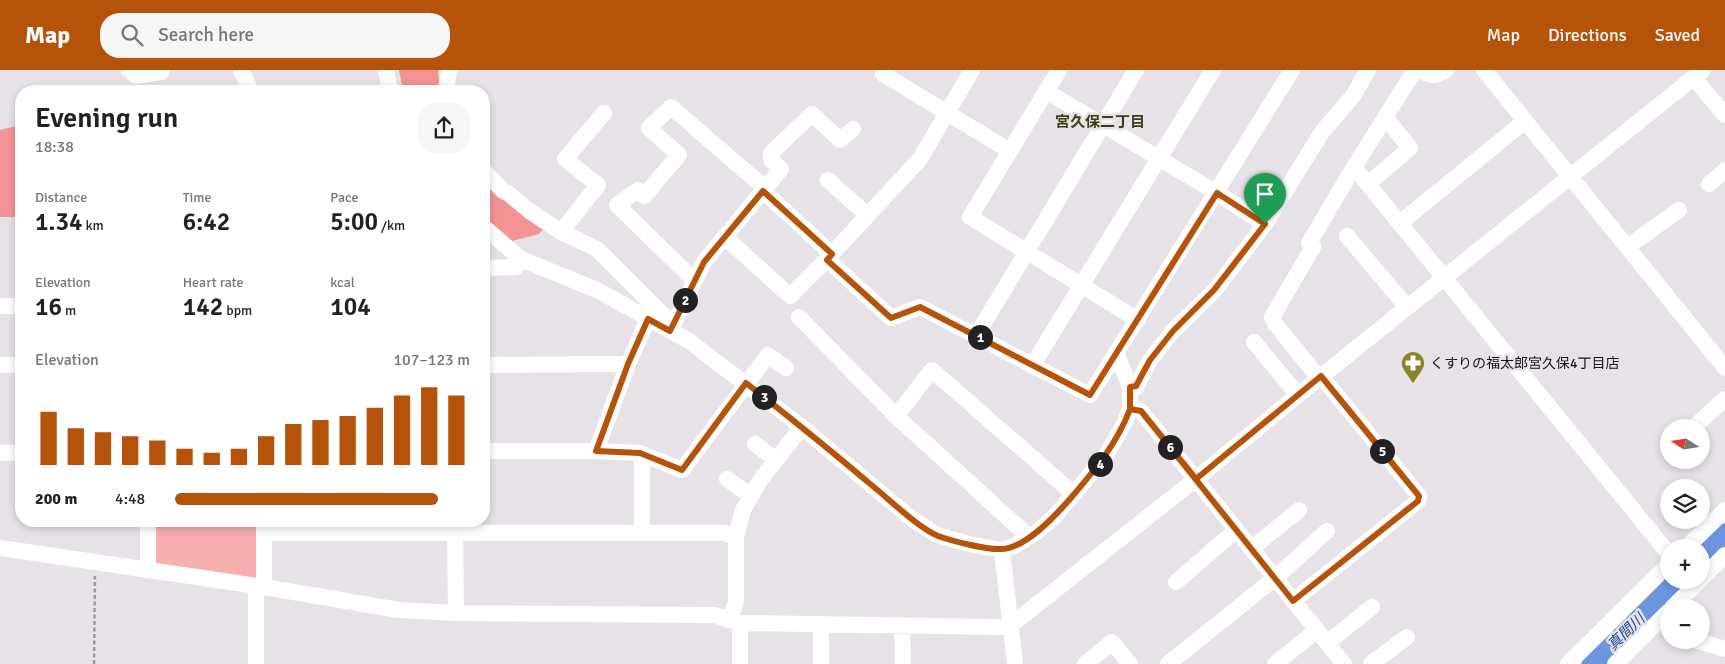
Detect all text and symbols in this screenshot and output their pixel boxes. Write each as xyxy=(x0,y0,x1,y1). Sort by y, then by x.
search box xyxy=(100,13,450,58)
text: Map xyxy=(25,20,70,50)
icon: search xyxy=(118,21,146,49)
text: Search here xyxy=(158,23,254,47)
text: Map xyxy=(1487,24,1520,46)
text: Directions xyxy=(1548,24,1627,46)
text: Saved xyxy=(1655,24,1700,46)
text: Evening run xyxy=(35,101,178,135)
button: share xyxy=(418,102,470,154)
district label: 宮久保二丁目 xyxy=(1055,113,1145,131)
text: 18:38 xyxy=(35,137,74,157)
pin xyxy=(1244,173,1286,224)
icon: arrive xyxy=(1251,180,1279,208)
text: Distance xyxy=(35,189,87,206)
text: Time xyxy=(183,189,212,206)
text: Pace xyxy=(330,189,359,206)
text: 1.34 xyxy=(35,206,82,237)
text: 6:42 xyxy=(183,206,230,237)
text: 5:00 xyxy=(330,206,378,237)
text: km xyxy=(82,217,104,234)
text: /km xyxy=(378,217,405,234)
text: Elevation xyxy=(35,274,91,291)
text: Heart rate xyxy=(183,274,243,291)
text: kcal xyxy=(330,274,355,291)
pin: 2 xyxy=(672,288,698,312)
text: 16 xyxy=(35,291,62,322)
text: 142 xyxy=(183,291,223,322)
text: 104 xyxy=(330,291,371,322)
text: 2 xyxy=(682,292,689,309)
text: m xyxy=(62,302,76,319)
text: bpm xyxy=(223,302,252,319)
pin: 1 xyxy=(968,324,992,350)
text: 1 xyxy=(977,329,984,346)
text: Elevation xyxy=(35,350,99,370)
text: 107–123 m xyxy=(393,350,470,370)
pharmacy icon: くすりの福太郎宮久保4丁目店 xyxy=(1400,350,1426,384)
place label: くすりの福太郎宮久保4丁目店 xyxy=(1430,355,1620,372)
pin: 3 xyxy=(752,384,776,410)
text: 3 xyxy=(761,389,768,406)
north arrow xyxy=(1660,419,1710,469)
map controls xyxy=(1660,419,1710,649)
pin: 6 xyxy=(1158,434,1182,460)
pin: 5 xyxy=(1370,438,1394,464)
text: 6 xyxy=(1167,439,1174,456)
text: 5 xyxy=(1379,443,1386,460)
pin: 4 xyxy=(1088,452,1112,476)
text: 4 xyxy=(1097,456,1104,473)
button: layers xyxy=(1660,479,1710,529)
text: 200 m xyxy=(35,489,77,509)
text: 4:48 xyxy=(115,489,145,509)
button: + xyxy=(1660,539,1710,589)
button: − xyxy=(1660,599,1710,649)
water label: 真間川 xyxy=(1604,609,1650,654)

